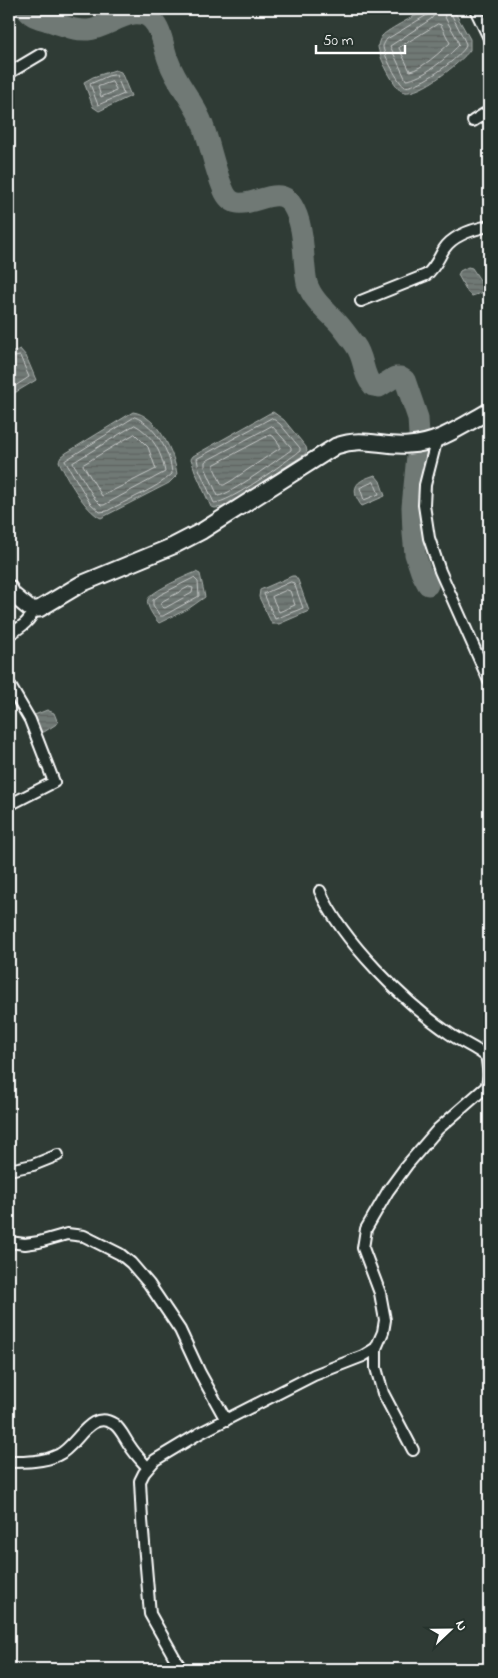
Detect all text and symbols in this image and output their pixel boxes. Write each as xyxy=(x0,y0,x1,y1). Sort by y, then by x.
scale bar xyxy=(316,22,404,54)
text: 50 m xyxy=(323,30,354,52)
north arrow xyxy=(426,1606,476,1656)
text: N xyxy=(449,1617,472,1634)

